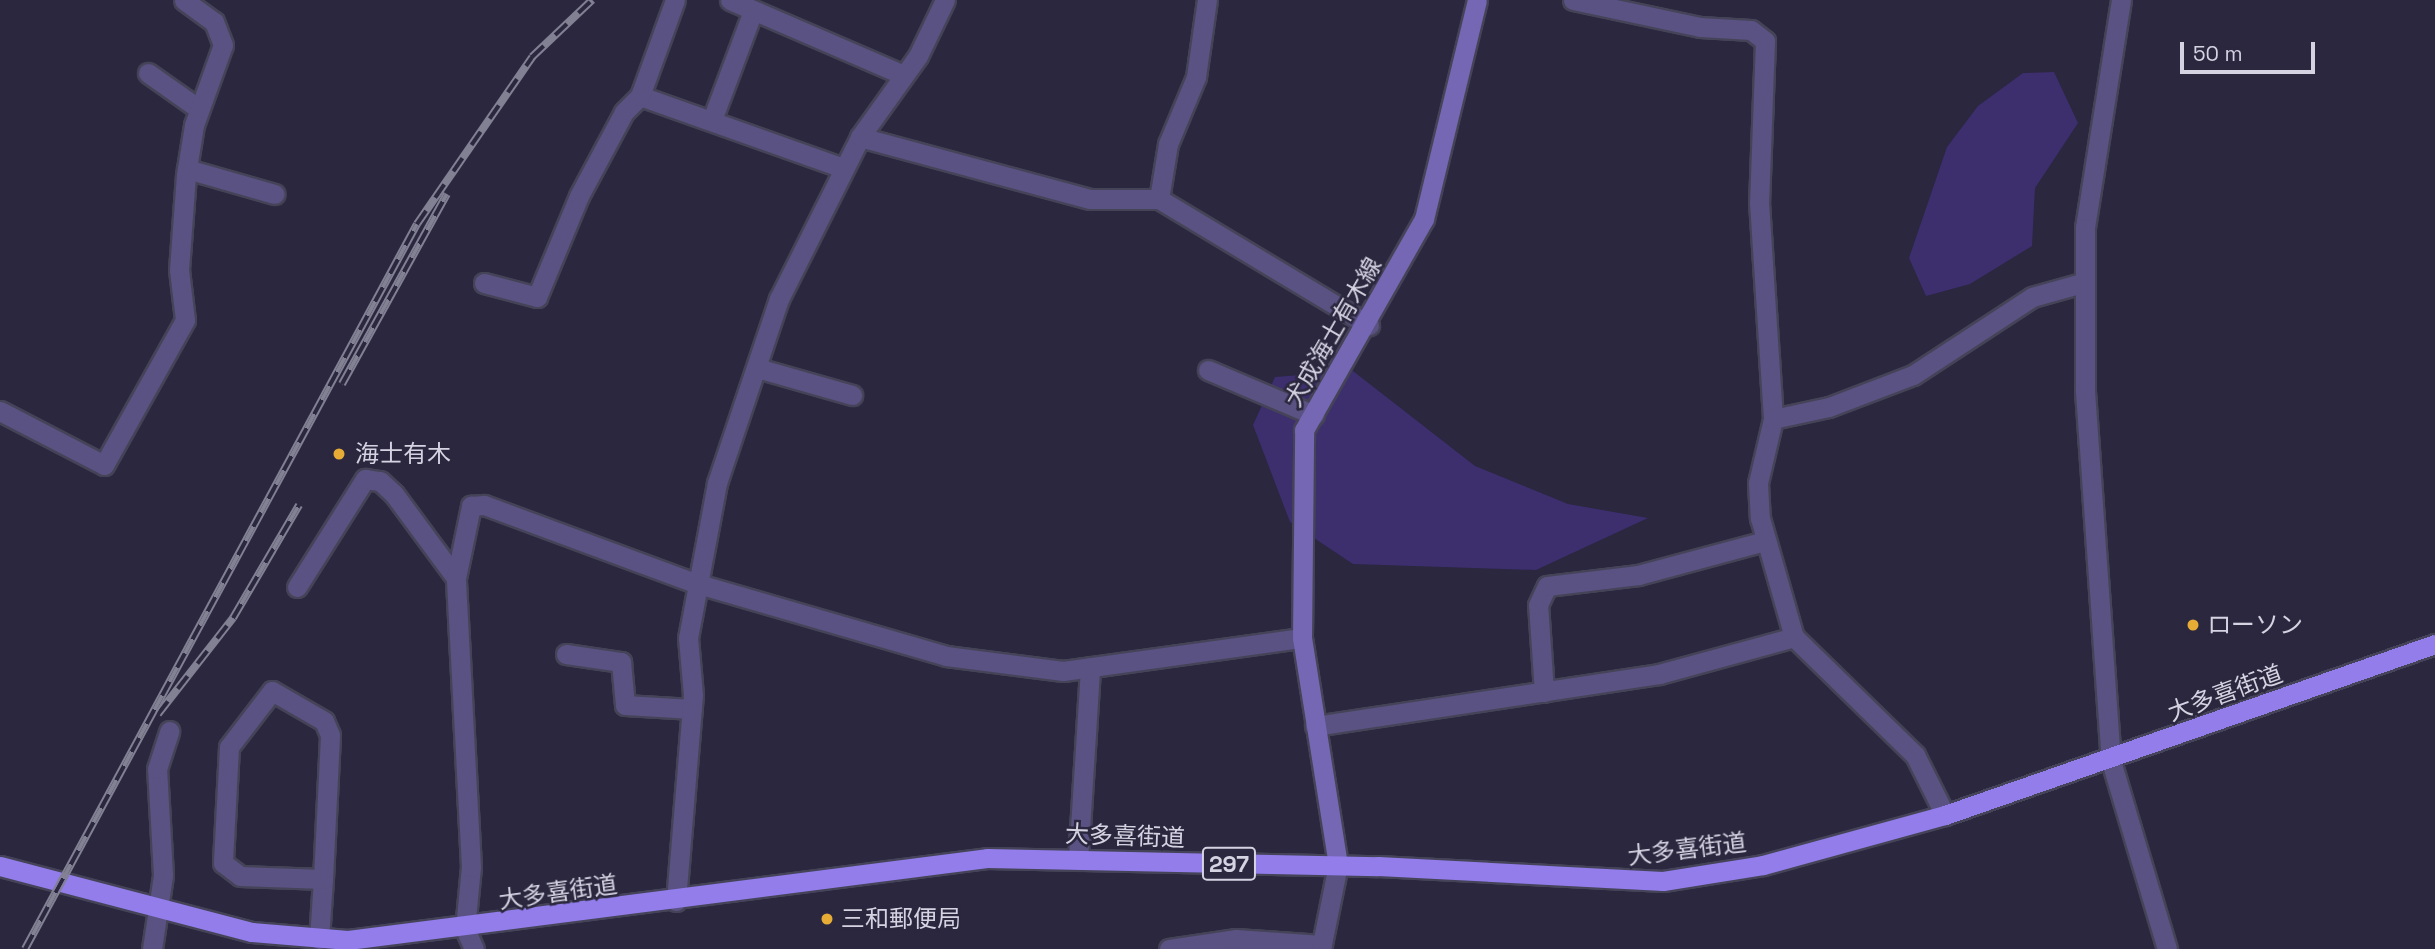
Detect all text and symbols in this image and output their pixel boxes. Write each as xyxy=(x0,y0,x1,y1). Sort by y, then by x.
scale bar xyxy=(2183,28,2318,72)
text: 50 m xyxy=(2193,40,2243,67)
street label: 犬成海士有木線 xyxy=(1279,252,1387,412)
place label: 海士有木 xyxy=(355,440,451,468)
marker: 海士有木 xyxy=(329,444,349,464)
place label: ローソン xyxy=(2207,611,2303,639)
marker: ローソン xyxy=(2185,617,2201,633)
street label: 大多喜街道 xyxy=(2164,659,2286,727)
street label: 大多喜街道 xyxy=(1065,820,1185,852)
street label: 大多喜街道 xyxy=(1626,827,1748,871)
road number: 297 xyxy=(1201,844,1257,884)
street label: 大多喜街道 xyxy=(497,869,619,915)
place label: 三和郵便局 xyxy=(841,905,961,933)
marker: 三和郵便局 xyxy=(819,911,835,927)

